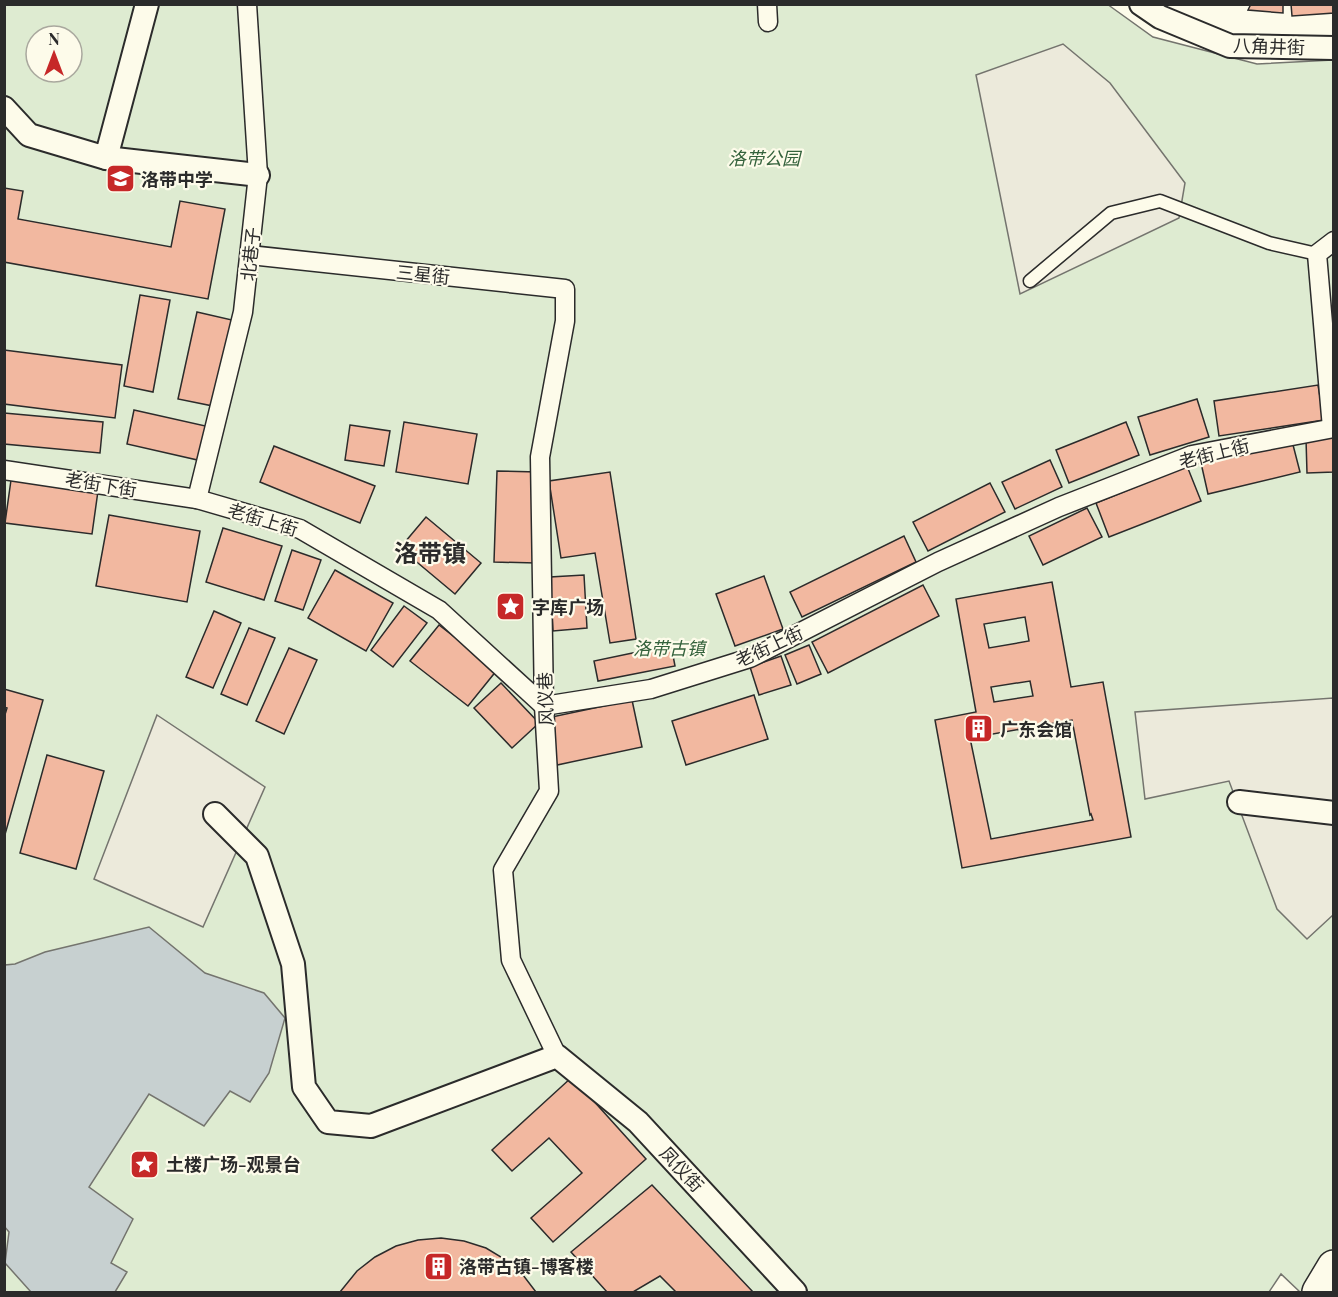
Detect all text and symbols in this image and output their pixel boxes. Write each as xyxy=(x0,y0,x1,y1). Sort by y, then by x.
north arrow xyxy=(24,24,84,84)
text: N xyxy=(48,28,60,49)
street label: 八角井街 xyxy=(1233,33,1305,59)
park label: 洛带公园 xyxy=(728,146,803,170)
school or university icon: 洛带中学 xyxy=(104,163,136,195)
place label: 洛带中学 xyxy=(141,167,213,191)
street label: 北巷子 xyxy=(235,226,265,282)
street label: 三星街 xyxy=(395,259,451,289)
street label: 老街上街 xyxy=(1176,433,1252,473)
street label: 老街下街 xyxy=(64,467,138,501)
street label: 老街上街 xyxy=(225,497,301,541)
district label: 洛带镇 xyxy=(394,536,466,568)
place icon: 字库广场 xyxy=(495,591,527,623)
place label: 字库广场 xyxy=(532,595,604,619)
street label: 老街上街 xyxy=(731,620,807,672)
park label: 洛带古镇 xyxy=(633,636,708,660)
street label: 风仪巷 xyxy=(532,672,558,726)
building icon: 广东会馆 xyxy=(963,713,995,745)
place label: 广东会馆 xyxy=(1000,717,1072,741)
street label: 凤仪街 xyxy=(655,1141,709,1197)
place icon: 土楼广场-观景台 xyxy=(129,1148,161,1180)
place label: 土楼广场-观景台 xyxy=(166,1152,301,1176)
building icon: 洛带古镇-博客楼 xyxy=(422,1250,454,1282)
place label: 洛带古镇-博客楼 xyxy=(459,1254,594,1278)

